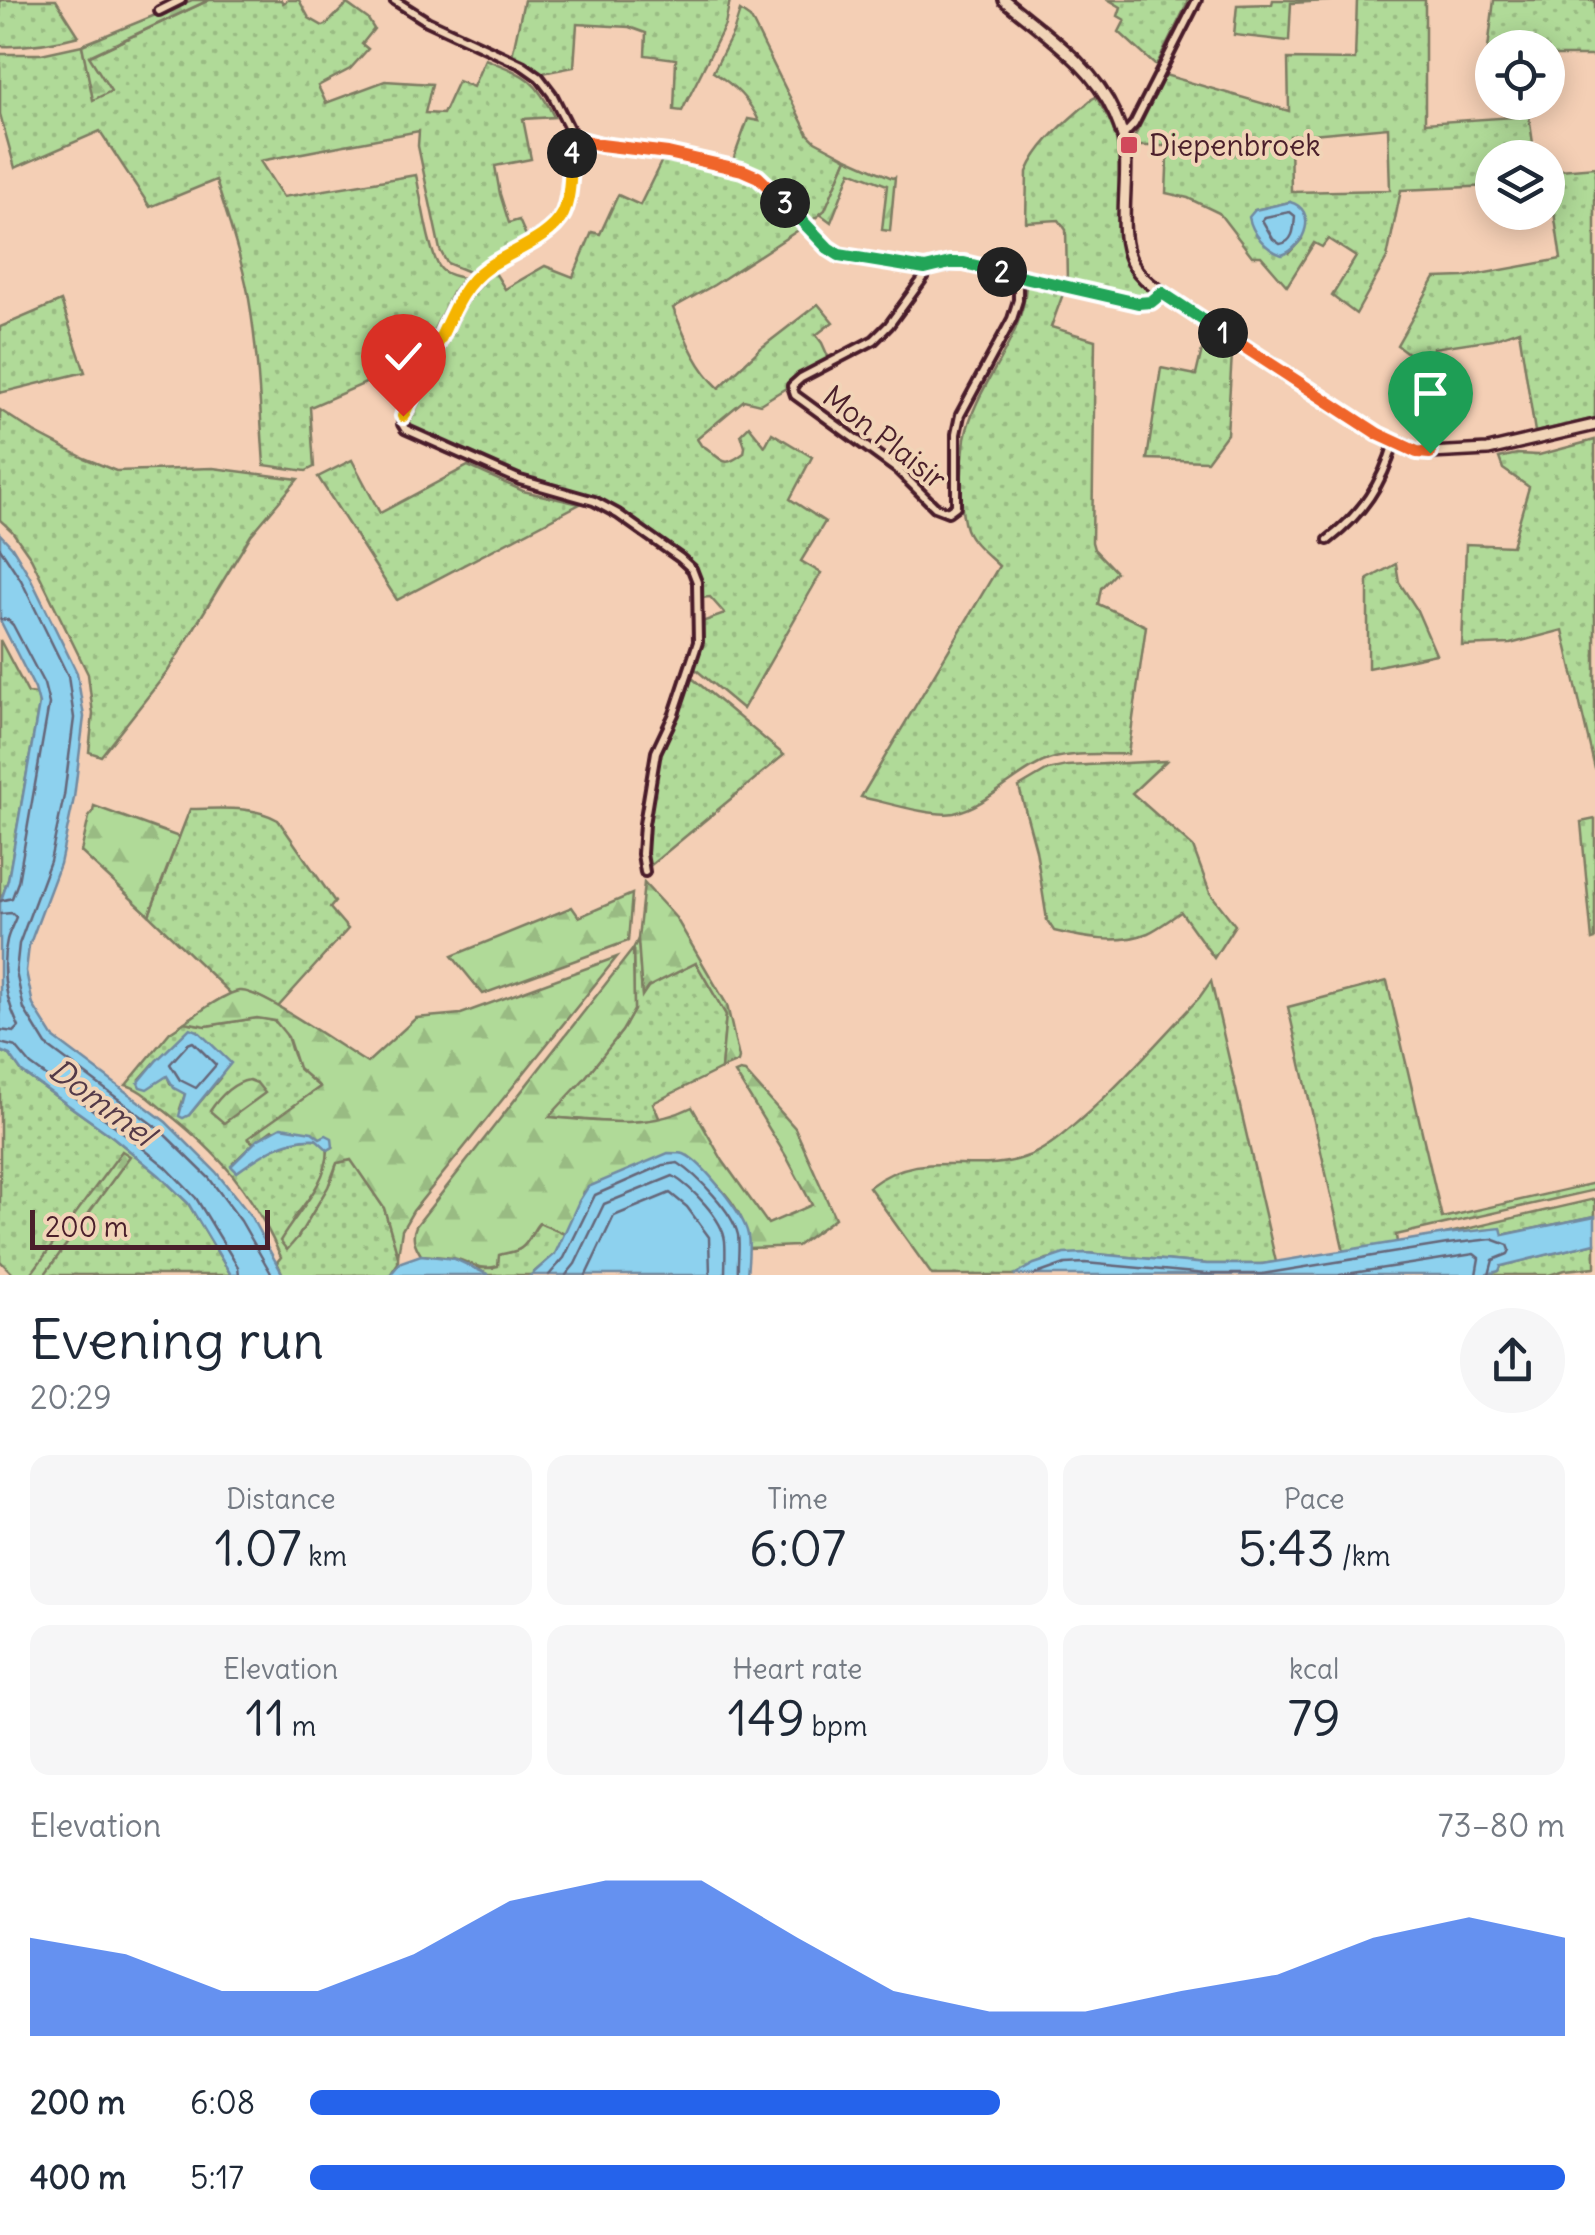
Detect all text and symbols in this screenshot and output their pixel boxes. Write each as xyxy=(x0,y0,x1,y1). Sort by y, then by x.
map controls xyxy=(1475,30,1565,230)
button: locate xyxy=(1475,30,1565,120)
place label: Diepenbroek xyxy=(1149,126,1321,164)
pin: 4 xyxy=(547,128,597,178)
marker: Diepenbroek xyxy=(1118,134,1140,156)
text: 4 xyxy=(564,135,580,171)
button: layers xyxy=(1475,140,1565,230)
pin: 3 xyxy=(760,178,810,228)
text: 3 xyxy=(777,185,793,221)
pin: 2 xyxy=(977,247,1027,297)
text: 2 xyxy=(994,254,1010,290)
pin: 1 xyxy=(1198,308,1248,358)
pin xyxy=(361,314,446,417)
text: 1 xyxy=(1217,315,1229,351)
icon: check xyxy=(376,329,431,384)
pin xyxy=(1388,351,1473,454)
icon: arrive xyxy=(1403,366,1458,421)
street label: Mon Plaisir xyxy=(816,377,954,497)
water label: Dommel xyxy=(41,1049,166,1157)
scale bar xyxy=(30,1205,270,1250)
text: 200 m xyxy=(45,1209,128,1245)
text: Evening run xyxy=(30,1305,324,1374)
button: share xyxy=(1460,1308,1565,1413)
text: 20:29 xyxy=(30,1377,112,1418)
text: Distance xyxy=(226,1481,336,1517)
text: Time xyxy=(767,1481,828,1517)
text: Pace xyxy=(1284,1481,1345,1517)
text: 1.07 xyxy=(215,1517,302,1580)
text: 6:07 xyxy=(749,1517,846,1580)
text: 5:43 xyxy=(1238,1517,1335,1580)
text: km xyxy=(302,1538,347,1574)
text: /km xyxy=(1335,1538,1391,1574)
text: Elevation xyxy=(223,1651,338,1687)
text: Heart rate xyxy=(733,1651,862,1687)
text: kcal xyxy=(1289,1651,1339,1687)
text: 11 xyxy=(245,1687,285,1750)
text: 149 xyxy=(727,1687,805,1750)
text: 79 xyxy=(1288,1687,1341,1750)
text: m xyxy=(285,1708,316,1744)
text: bpm xyxy=(805,1708,868,1744)
text: Elevation xyxy=(30,1805,161,1846)
text: 73–80 m xyxy=(1438,1805,1565,1846)
text: 200 m xyxy=(30,2082,125,2123)
text: 6:08 xyxy=(190,2082,255,2123)
text: 400 m xyxy=(30,2157,126,2198)
text: 5:17 xyxy=(190,2157,244,2198)

